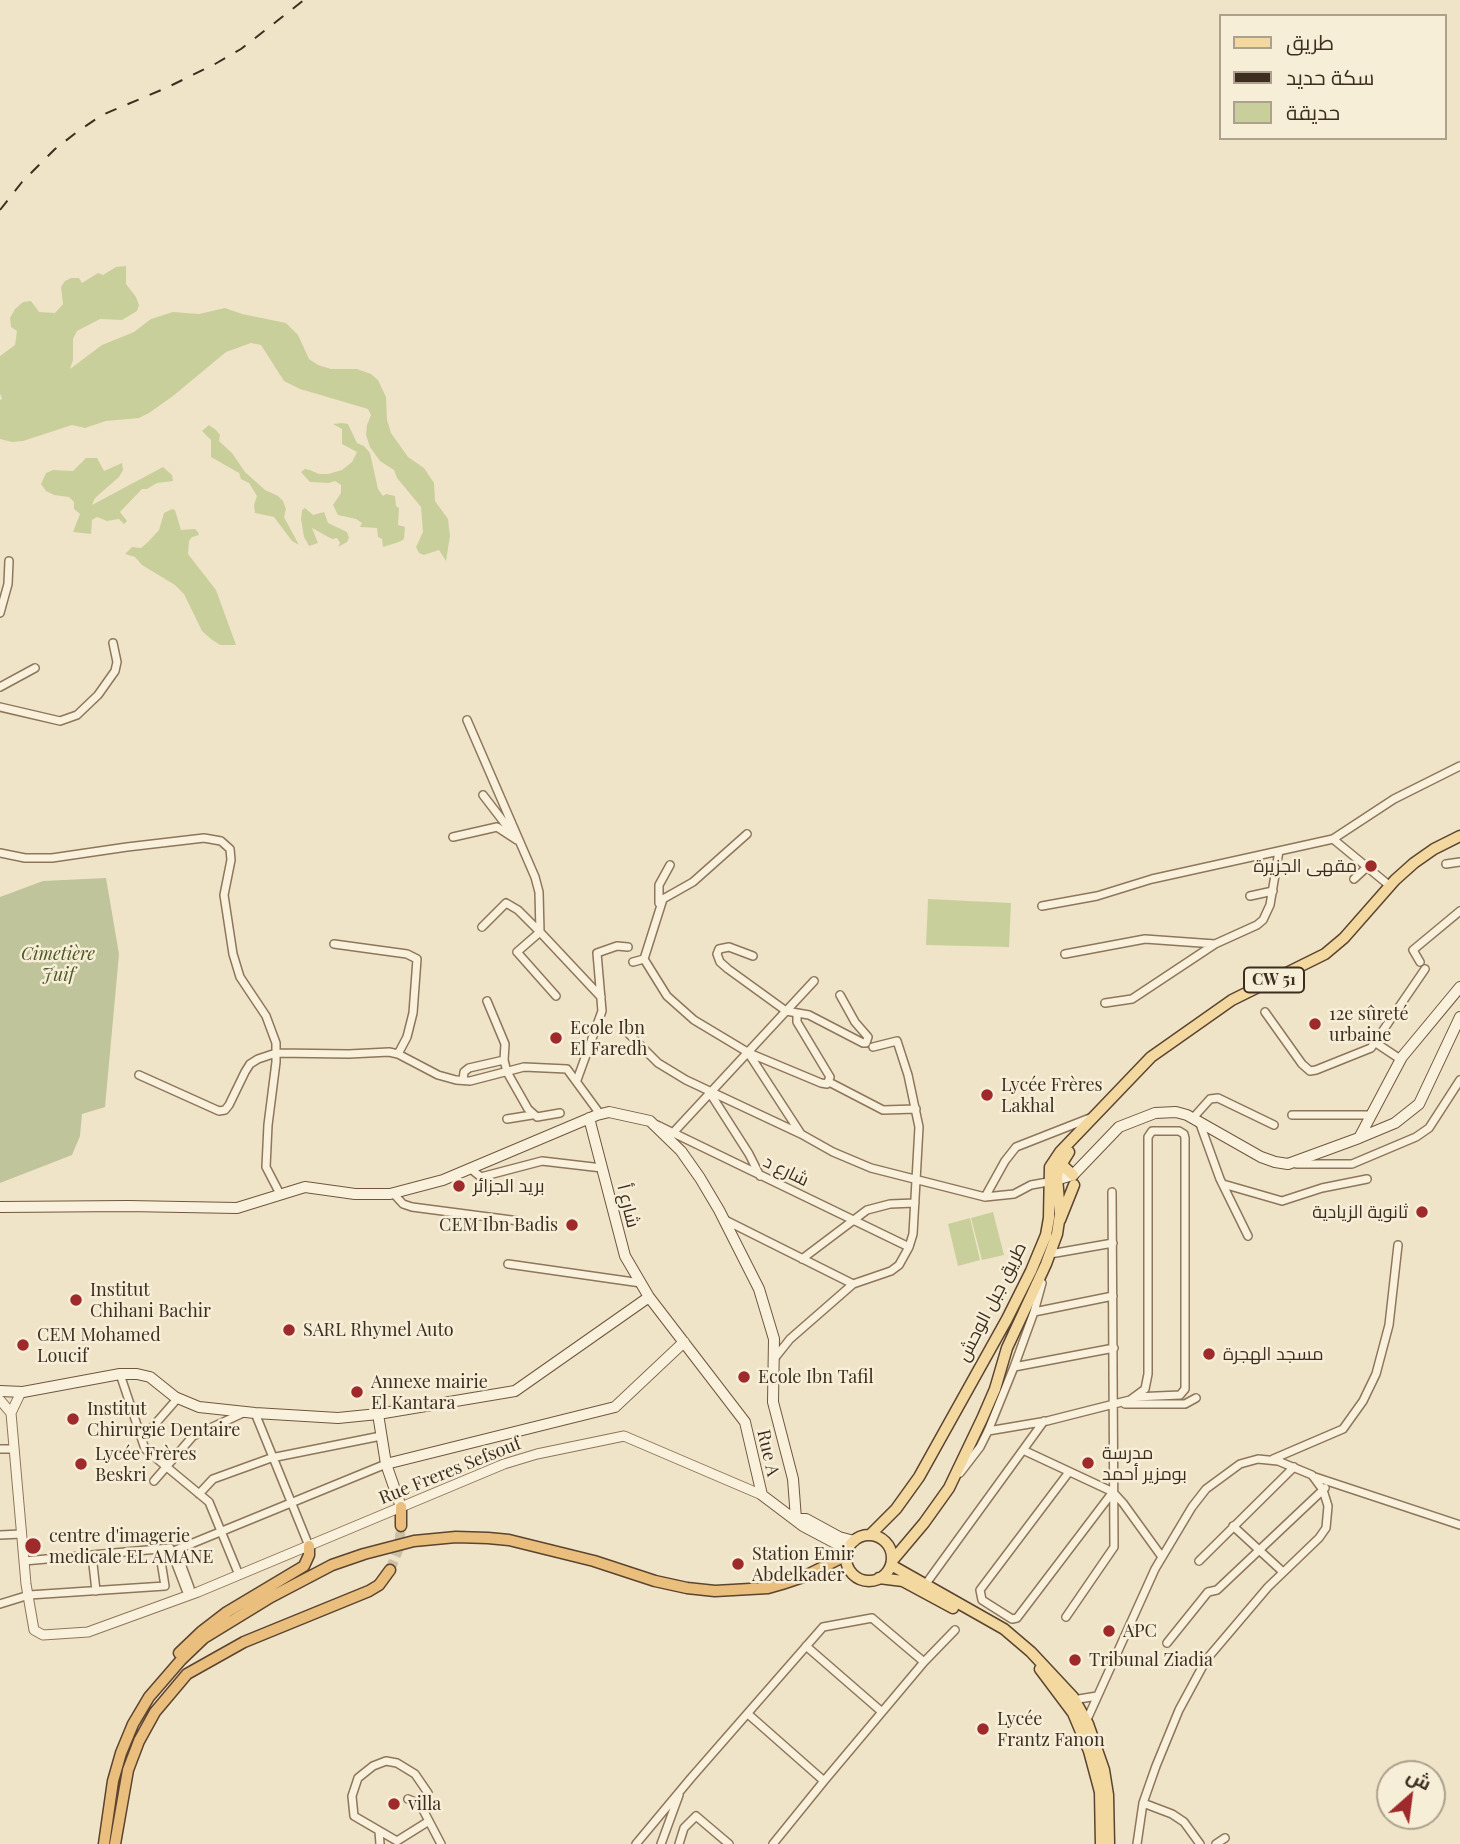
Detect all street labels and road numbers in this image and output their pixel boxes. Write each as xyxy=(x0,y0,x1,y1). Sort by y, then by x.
road number: CW 51 xyxy=(1244,968,1304,992)
street label: شارع د xyxy=(760,1151,812,1191)
street label: شارع أ xyxy=(612,1182,644,1230)
street label: طريق جبل الوحش xyxy=(953,1239,1031,1365)
street label: Rue A xyxy=(752,1428,784,1478)
street label: Rue Freres Sefsouf xyxy=(376,1433,524,1509)

